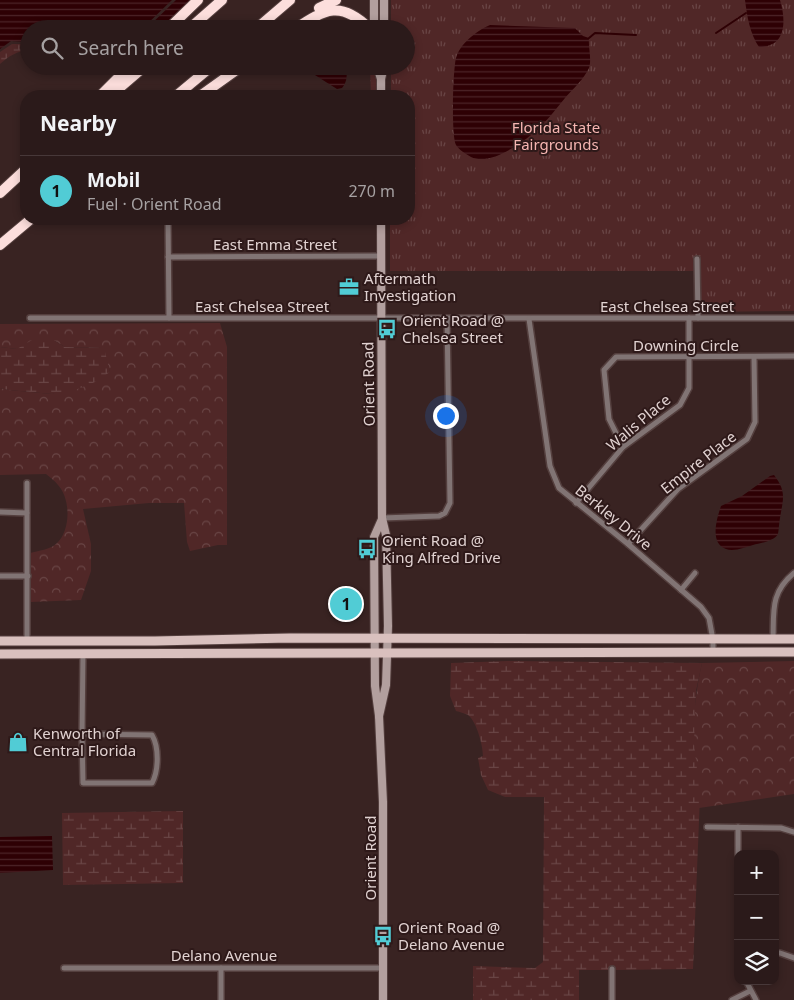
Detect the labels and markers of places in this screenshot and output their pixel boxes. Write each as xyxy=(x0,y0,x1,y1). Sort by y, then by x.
place label: Aftermath Investigation xyxy=(364,268,456,305)
office icon: Aftermath Investigation xyxy=(338,276,360,298)
place label: Orient Road @ Chelsea Street xyxy=(402,310,504,347)
bus stop icon: Orient Road @ Chelsea Street xyxy=(376,318,398,340)
place label: Orient Road @ King Alfred Drive xyxy=(382,530,501,567)
bus stop icon: Orient Road @ King Alfred Drive xyxy=(356,538,378,560)
pin: 1 xyxy=(330,585,362,623)
place label: Kenworth of Central Florida xyxy=(33,723,136,760)
shop icon: Kenworth of Central Florida xyxy=(7,731,29,753)
place label: Orient Road @ Delano Avenue xyxy=(398,917,505,954)
bus stop icon: Orient Road @ Delano Avenue xyxy=(372,925,394,947)

